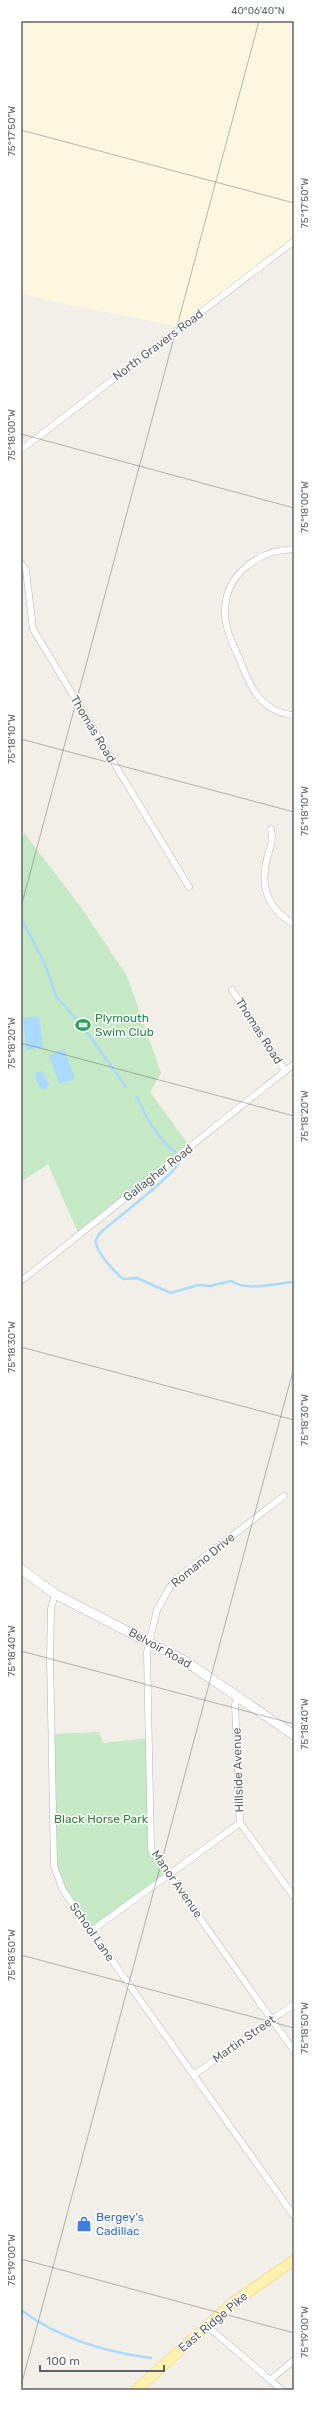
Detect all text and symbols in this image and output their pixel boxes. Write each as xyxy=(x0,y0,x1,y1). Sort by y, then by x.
text: 40°06'40"N xyxy=(231,5,285,17)
text: 75°17'50"W xyxy=(6,106,18,156)
text: 75°17'50"W xyxy=(299,178,311,228)
street label: North Gravers Road xyxy=(110,307,206,383)
text: 75°18'00"W xyxy=(6,409,18,461)
text: 75°18'00"W xyxy=(299,481,311,533)
street label: Thomas Road xyxy=(68,693,118,765)
text: 75°18'10"W xyxy=(6,714,18,764)
text: 75°18'10"W xyxy=(299,786,311,836)
street label: Thomas Road xyxy=(233,995,285,1067)
place label: Plymouth Swim Club xyxy=(95,1011,154,1039)
sports icon: Plymouth Swim Club xyxy=(74,1016,92,1034)
text: 75°18'20"W xyxy=(6,1017,18,1069)
text: 75°18'20"W xyxy=(299,1090,311,1142)
street label: Gallagher Road xyxy=(121,1142,195,1204)
text: 75°18'30"W xyxy=(6,1321,18,1373)
text: 75°18'30"W xyxy=(299,1394,311,1446)
street label: Romano Drive xyxy=(168,1530,238,1590)
text: 75°18'40"W xyxy=(6,1625,18,1677)
street label: Belvoir Road xyxy=(126,1625,194,1671)
text: 75°18'40"W xyxy=(299,1698,311,1750)
street label: Hillside Avenue xyxy=(230,1727,246,1813)
park label: Black Horse Park xyxy=(54,1812,149,1826)
street label: Manor Avenue xyxy=(149,1848,206,1921)
street label: School Lane xyxy=(67,1900,118,1964)
text: 75°18'50"W xyxy=(6,1929,18,1981)
text: 75°18'50"W xyxy=(299,2002,311,2054)
street label: Martin Street xyxy=(210,2012,278,2066)
place label: Bergey's Cadillac xyxy=(96,2210,144,2238)
shop icon: Bergey's Cadillac xyxy=(75,2215,93,2233)
text: 75°19'00"W xyxy=(6,2234,18,2286)
street label: East Ridge Pike xyxy=(176,2289,250,2355)
text: 75°19'00"W xyxy=(299,2306,311,2358)
scale bar xyxy=(40,2347,164,2373)
text: 100 m xyxy=(46,2354,80,2368)

